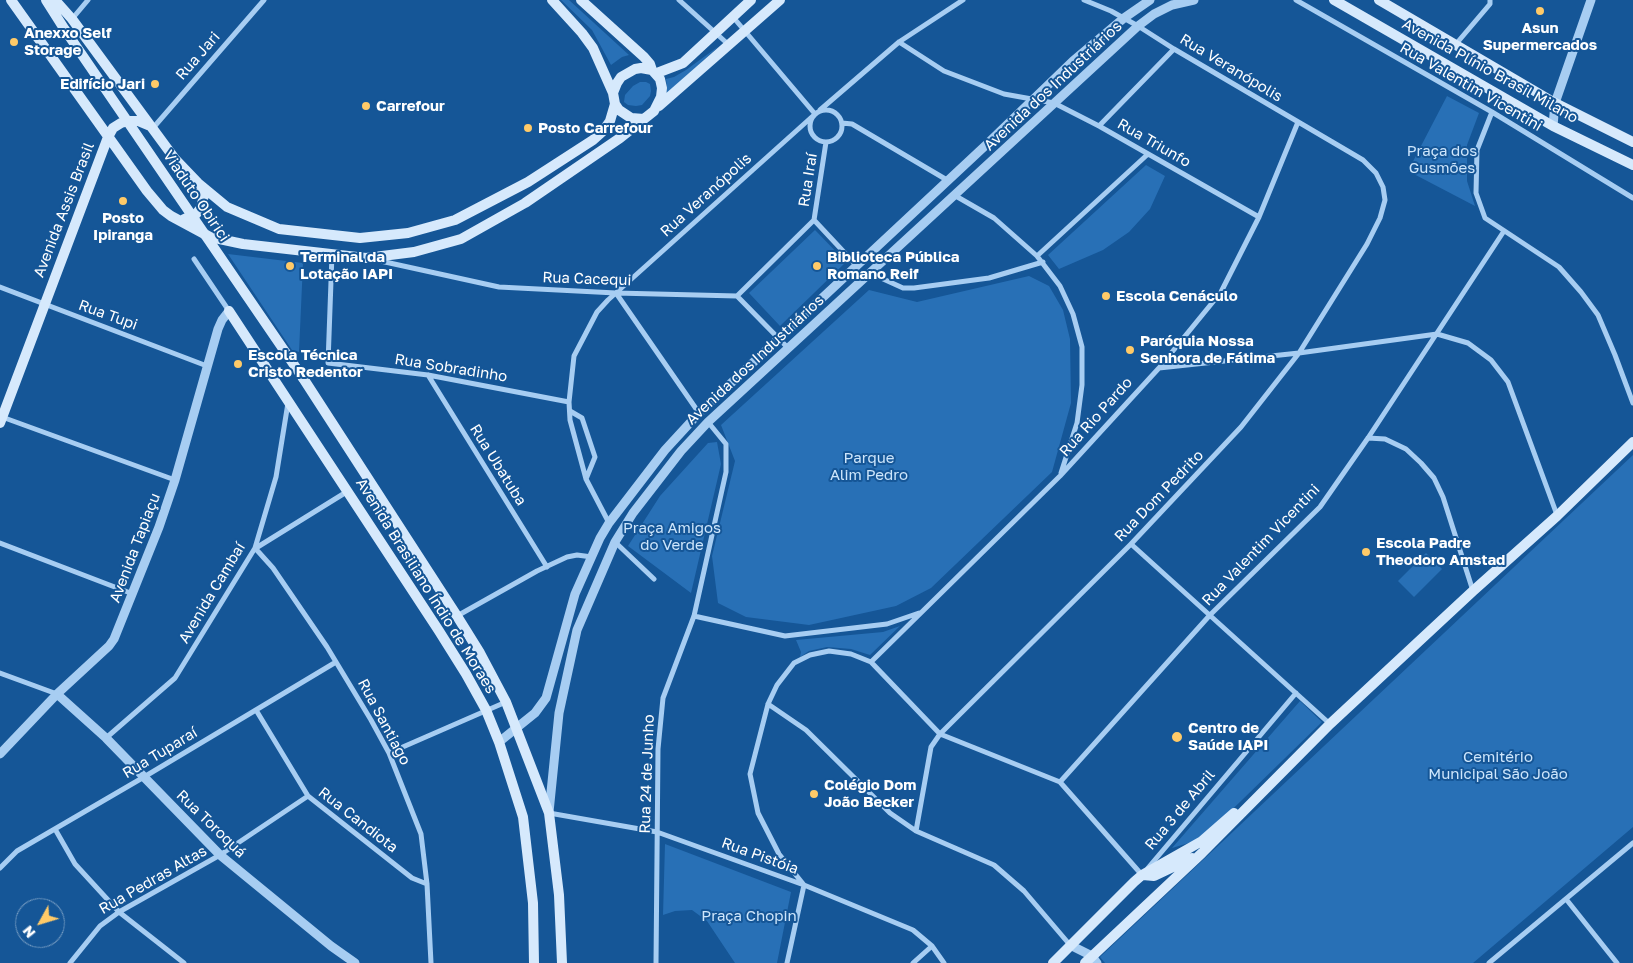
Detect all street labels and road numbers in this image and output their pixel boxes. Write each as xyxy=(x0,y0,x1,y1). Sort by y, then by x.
street label: Avenida Plínio Brasil Milano xyxy=(1399,15,1581,127)
street label: Avenida dos Industriários xyxy=(980,17,1126,155)
street label: Rua Jari xyxy=(172,28,224,84)
street label: Rua Veranópolis xyxy=(1176,30,1286,106)
street label: Rua Valentim Vicentini xyxy=(1397,39,1545,135)
street label: Rua Triunfo xyxy=(1114,115,1194,171)
street label: Avenida Assis Brasil xyxy=(30,140,98,280)
street label: Viaduto Obirici xyxy=(159,147,233,245)
street label: Rua Veranópolis xyxy=(657,149,755,241)
street label: Rua Iraí xyxy=(795,152,821,208)
street label: Rua Cacequi xyxy=(542,268,632,290)
street label: Avenida dos Industriários xyxy=(682,291,828,429)
street label: Rua Tupi xyxy=(76,296,140,334)
street label: Rua Sobradinho xyxy=(393,350,509,386)
street label: Rua Rio Pardo xyxy=(1056,374,1136,460)
street label: Rua Ubatuba xyxy=(466,421,530,509)
street label: Rua Dom Pedrito xyxy=(1111,447,1207,545)
street label: Avenida Brasiliano Índio de Moraes xyxy=(352,475,500,697)
street label: Rua Valentim Vicentini xyxy=(1198,481,1324,609)
street label: Avenida Tapiaçu xyxy=(106,491,164,605)
street label: Avenida Cambaí xyxy=(175,539,249,647)
street label: Rua Santiago xyxy=(354,676,414,768)
street label: Rua 24 de Junho xyxy=(636,714,658,834)
street label: Rua Tuparaí xyxy=(119,724,201,782)
street label: Rua 3 de Abril xyxy=(1141,766,1219,854)
street label: Rua Candiota xyxy=(315,783,401,857)
street label: Rua Toroquá xyxy=(173,786,249,862)
street label: Rua Pistóia xyxy=(719,834,801,878)
street label: Rua Pedras Altas xyxy=(96,842,210,918)

